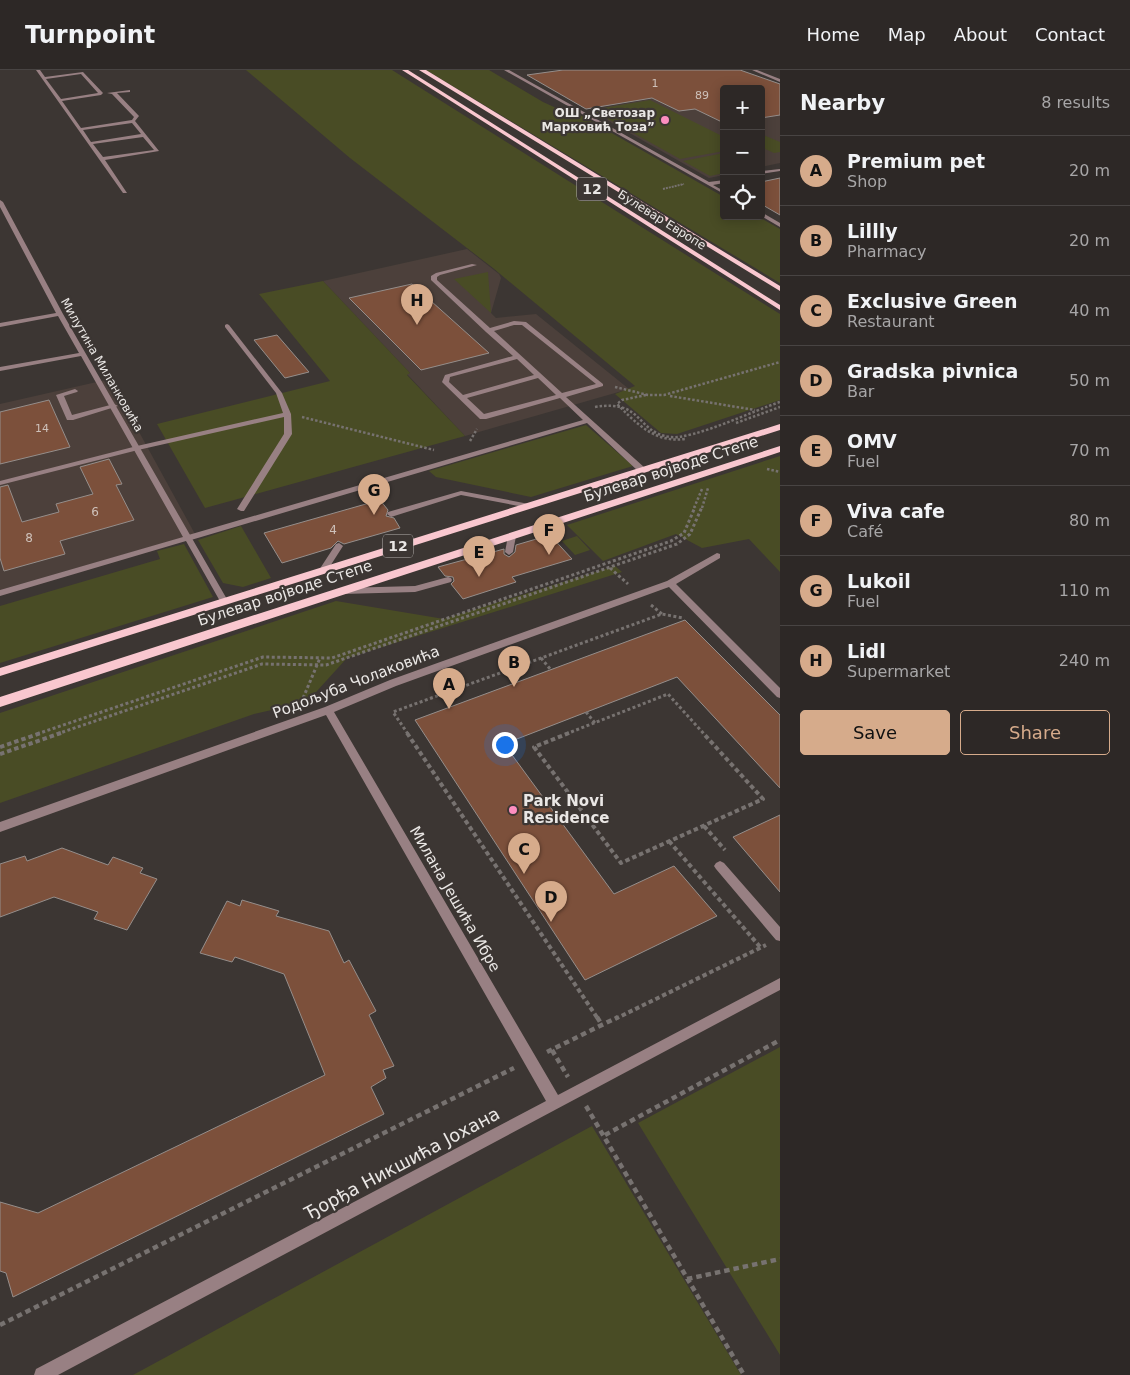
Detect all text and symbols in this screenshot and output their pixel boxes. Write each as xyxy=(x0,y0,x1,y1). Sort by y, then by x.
text: Turnpoint xyxy=(25,21,155,49)
text: Home xyxy=(807,24,860,45)
text: Map xyxy=(888,24,926,45)
text: About xyxy=(954,24,1007,45)
text: Contact xyxy=(1035,24,1105,45)
house number: 1 xyxy=(652,77,659,90)
map controls xyxy=(720,85,765,220)
button: + xyxy=(720,85,765,130)
house number: 89 xyxy=(695,89,709,102)
text: Nearby xyxy=(800,91,885,115)
text: 8 results xyxy=(1041,93,1110,112)
place label: ОШ „Светозар Марковић Тоза” xyxy=(542,106,655,134)
marker: ОШ „Светозар Марковић Тоза” xyxy=(659,114,671,126)
button: − xyxy=(720,130,765,175)
text: Premium pet xyxy=(847,150,985,172)
text: A xyxy=(810,161,822,180)
text: 20 m xyxy=(1069,161,1110,180)
text: Shop xyxy=(847,172,887,191)
button: locate xyxy=(720,175,765,220)
road number: 12 xyxy=(577,178,607,200)
street label: Булевар Европе xyxy=(615,187,709,253)
text: Lillly xyxy=(847,220,898,242)
text: B xyxy=(810,231,822,250)
text: 20 m xyxy=(1069,231,1110,250)
text: Pharmacy xyxy=(847,242,927,261)
pin: H xyxy=(401,284,433,325)
text: Exclusive Green xyxy=(847,290,1018,312)
street label: Милутина Миланковића xyxy=(58,296,146,434)
text: C xyxy=(810,301,822,320)
text: 40 m xyxy=(1069,301,1110,320)
text: Restaurant xyxy=(847,312,935,331)
text: Gradska pivnica xyxy=(847,360,1018,382)
text: D xyxy=(809,371,823,390)
text: 50 m xyxy=(1069,371,1110,390)
text: Bar xyxy=(847,382,874,401)
house number: 14 xyxy=(35,422,49,435)
text: OMV xyxy=(847,430,897,452)
street label: Булевар војводе Степе xyxy=(582,432,760,506)
text: E xyxy=(811,441,821,460)
text: 70 m xyxy=(1069,441,1110,460)
text: Fuel xyxy=(847,452,880,471)
pin: G xyxy=(358,474,390,515)
text: Viva cafe xyxy=(847,500,945,522)
house number: 6 xyxy=(91,505,99,519)
text: F xyxy=(811,511,821,530)
text: 80 m xyxy=(1069,511,1110,530)
pin: F xyxy=(533,514,565,555)
text: Café xyxy=(847,522,883,541)
house number: 4 xyxy=(329,523,337,537)
house number: 8 xyxy=(25,531,33,545)
road number: 12 xyxy=(383,534,413,558)
pin: E xyxy=(463,536,495,577)
street label: Булевар војводе Степе xyxy=(196,556,374,630)
text: Lukoil xyxy=(847,570,911,592)
text: G xyxy=(809,581,823,600)
text: 110 m xyxy=(1059,581,1110,600)
text: Fuel xyxy=(847,592,880,611)
text: Lidl xyxy=(847,640,886,662)
street label: Родољуба Чолаковића xyxy=(270,642,442,722)
pin: B xyxy=(498,646,530,687)
text: H xyxy=(809,651,823,670)
text: 240 m xyxy=(1059,651,1110,670)
text: Supermarket xyxy=(847,662,950,681)
pin: A xyxy=(433,668,465,709)
button: Save xyxy=(800,710,950,755)
button: Share xyxy=(960,710,1110,755)
your location xyxy=(492,732,518,758)
place label: Park Novi Residence xyxy=(523,792,609,827)
marker: Park Novi Residence xyxy=(507,804,519,816)
street label: Милана Јешића Ибре xyxy=(406,823,504,975)
pin: C xyxy=(508,833,540,874)
pin: D xyxy=(535,881,567,922)
street label: Ђорђа Никшића Јохана xyxy=(300,1103,503,1224)

